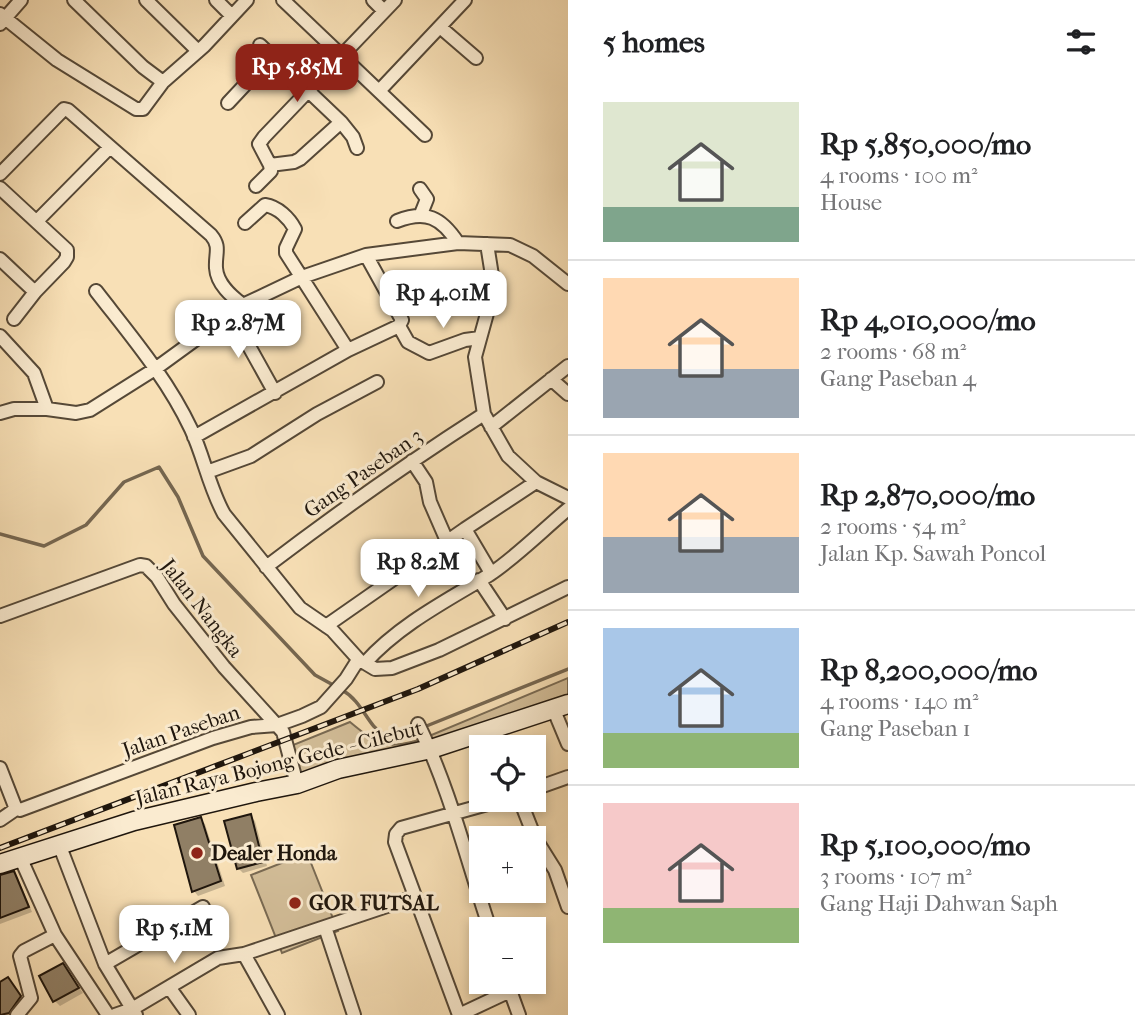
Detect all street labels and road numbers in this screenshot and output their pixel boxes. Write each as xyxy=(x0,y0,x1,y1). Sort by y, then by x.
street label: Gang Paseban 3 xyxy=(299,423,427,523)
street label: Jalan Nangka xyxy=(155,552,248,662)
street label: Jalan Paseban xyxy=(117,700,243,763)
street label: Jalan Raya Bojong Gede - Cilebut xyxy=(131,716,426,811)

